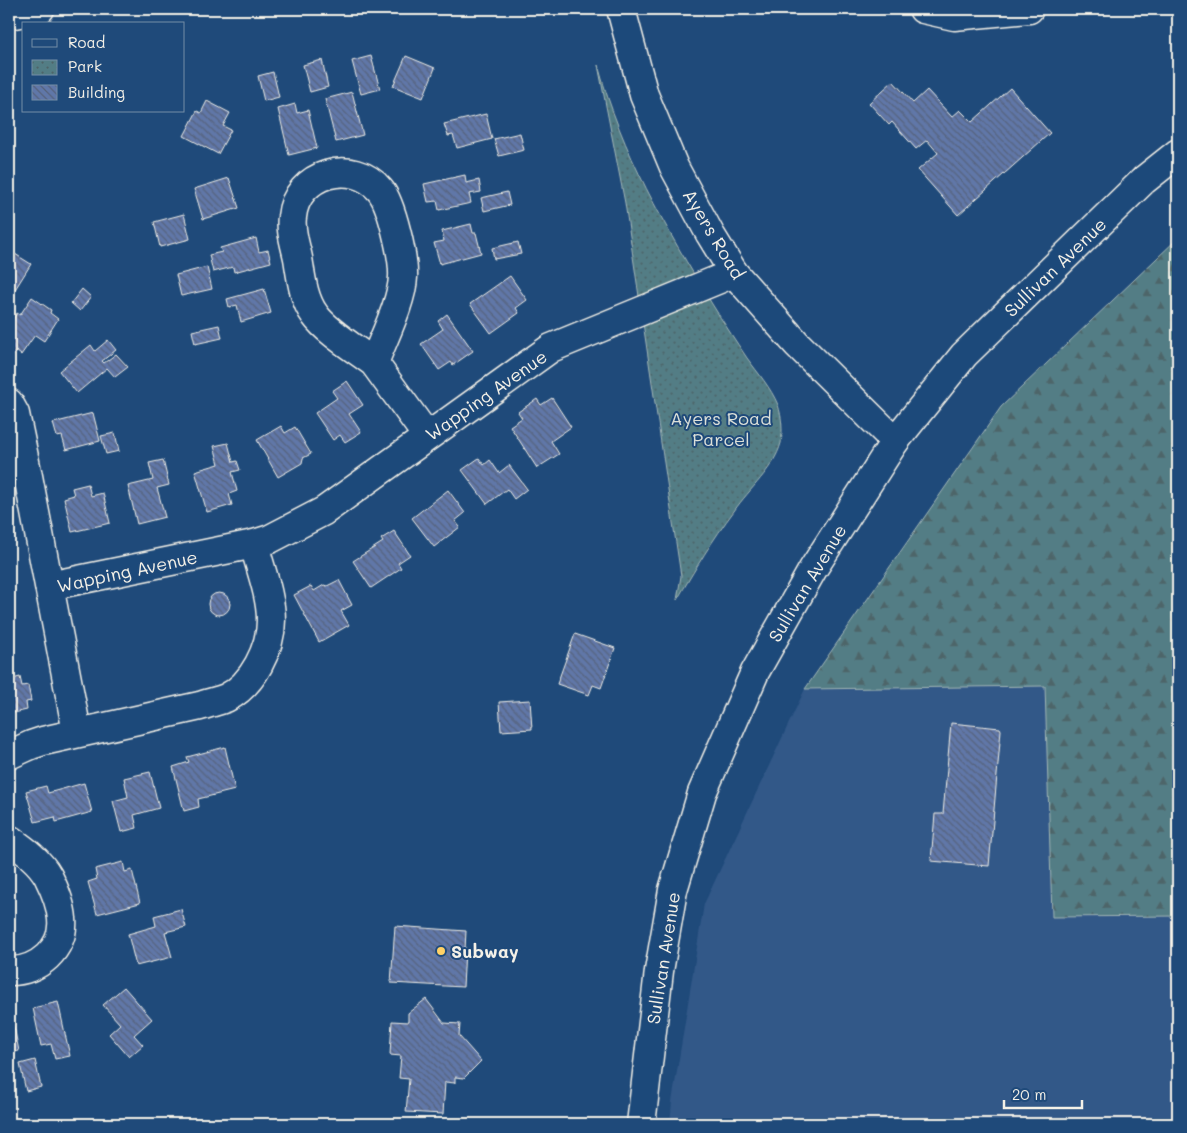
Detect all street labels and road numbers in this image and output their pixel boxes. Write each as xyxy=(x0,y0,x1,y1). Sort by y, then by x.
street label: Ayers Road xyxy=(678,184,750,284)
street label: Sullivan Avenue xyxy=(999,212,1111,322)
street label: Wapping Avenue xyxy=(420,344,552,446)
street label: Sullivan Avenue xyxy=(762,520,852,646)
street label: Wapping Avenue xyxy=(54,544,200,598)
street label: Sullivan Avenue xyxy=(641,890,685,1026)

